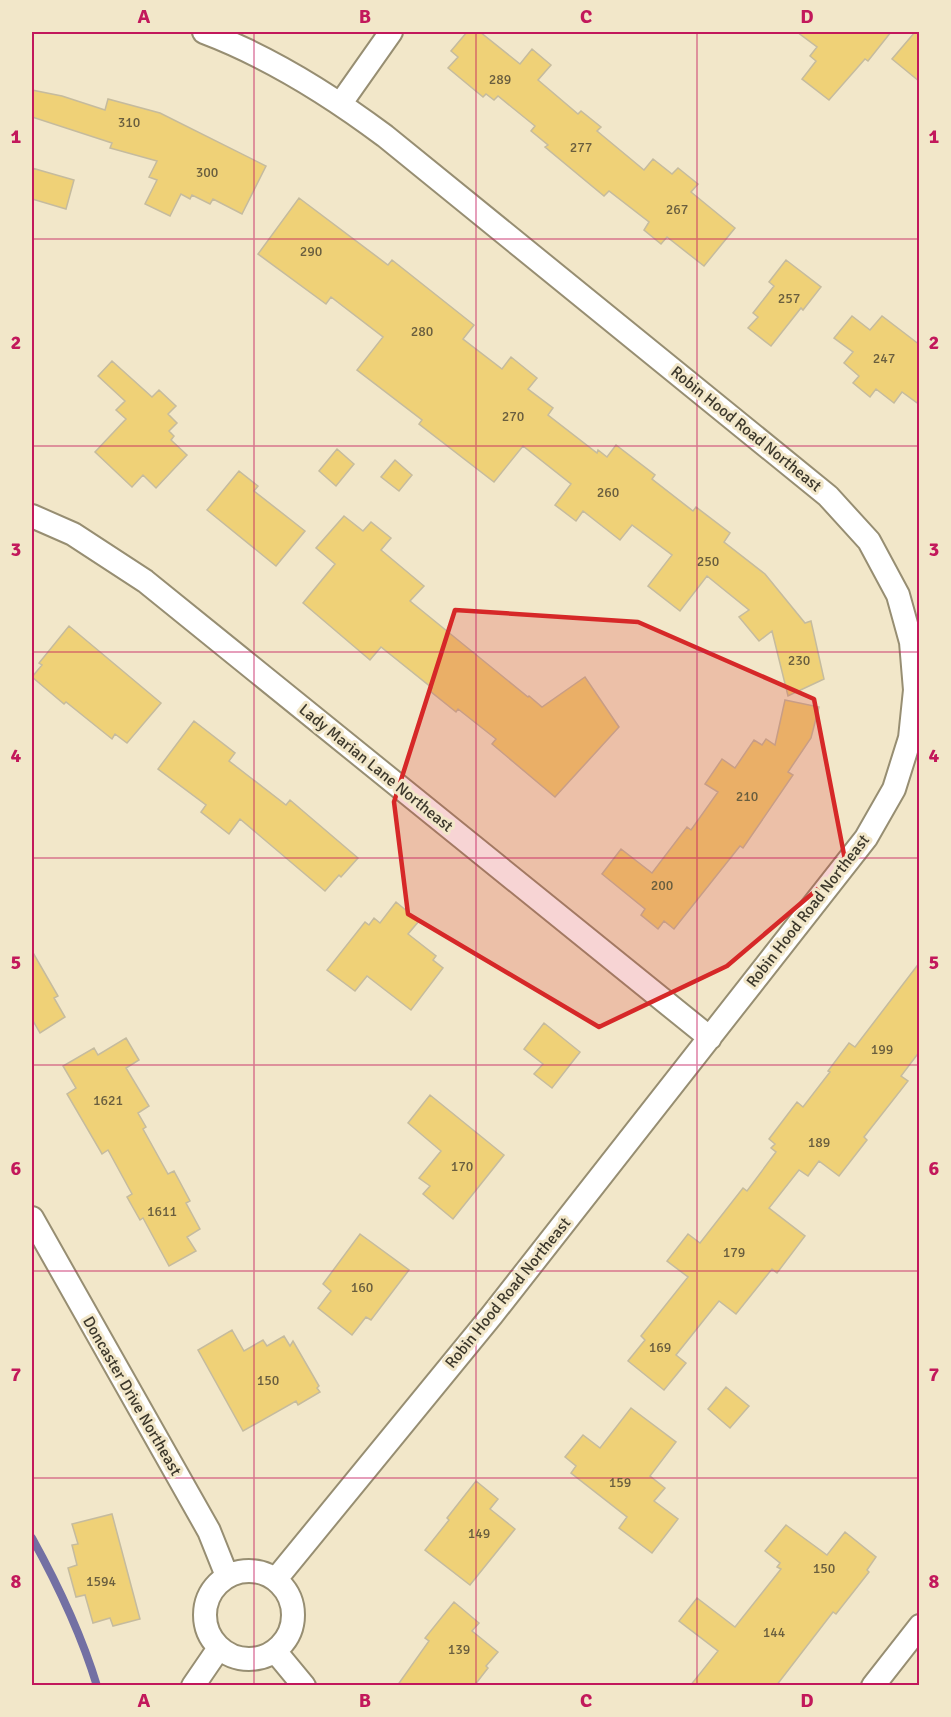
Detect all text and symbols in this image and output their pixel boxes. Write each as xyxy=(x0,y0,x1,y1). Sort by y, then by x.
text: A xyxy=(138,4,151,29)
text: B xyxy=(359,4,371,29)
text: C xyxy=(580,4,592,29)
text: D xyxy=(800,4,814,29)
house number: 289 xyxy=(489,71,511,88)
house number: 310 xyxy=(118,114,140,131)
text: 1 xyxy=(11,124,22,149)
text: 1 xyxy=(929,124,940,149)
house number: 277 xyxy=(570,139,592,156)
house number: 300 xyxy=(196,164,218,181)
house number: 267 xyxy=(666,201,688,218)
house number: 290 xyxy=(300,243,322,260)
house number: 257 xyxy=(778,290,800,307)
house number: 280 xyxy=(411,323,433,340)
text: 2 xyxy=(11,330,21,355)
text: 2 xyxy=(929,330,939,355)
house number: 247 xyxy=(873,350,895,367)
street label: Robin Hood Road Northeast xyxy=(667,362,826,496)
house number: 270 xyxy=(502,408,524,425)
house number: 260 xyxy=(597,484,619,501)
text: 3 xyxy=(11,537,21,562)
text: 3 xyxy=(929,537,939,562)
house number: 250 xyxy=(697,553,719,570)
house number: 230 xyxy=(788,652,810,669)
street label: Lady Marian Lane Northeast xyxy=(295,700,457,837)
text: 4 xyxy=(11,743,22,768)
text: 4 xyxy=(929,743,940,768)
house number: 210 xyxy=(736,788,758,805)
street label: Robin Hood Road Northeast xyxy=(742,830,874,991)
house number: 200 xyxy=(651,877,673,894)
text: 5 xyxy=(11,950,21,975)
text: 5 xyxy=(929,950,939,975)
house number: 199 xyxy=(871,1041,893,1058)
house number: 1621 xyxy=(93,1092,123,1109)
house number: 189 xyxy=(808,1134,830,1151)
text: 6 xyxy=(11,1156,22,1181)
text: 6 xyxy=(929,1156,940,1181)
house number: 170 xyxy=(451,1158,473,1175)
house number: 1611 xyxy=(147,1203,177,1220)
street label: Robin Hood Road Northeast xyxy=(441,1213,575,1372)
house number: 179 xyxy=(723,1244,745,1261)
house number: 160 xyxy=(351,1279,373,1296)
street label: Doncaster Drive Northeast xyxy=(78,1313,186,1480)
house number: 169 xyxy=(649,1339,671,1356)
text: 7 xyxy=(11,1362,22,1387)
text: 7 xyxy=(929,1362,940,1387)
house number: 150 xyxy=(257,1372,279,1389)
house number: 159 xyxy=(609,1474,631,1491)
house number: 149 xyxy=(468,1525,490,1542)
house number: 150 xyxy=(813,1560,835,1577)
text: 8 xyxy=(11,1569,22,1594)
text: 8 xyxy=(929,1569,940,1594)
house number: 1594 xyxy=(86,1573,117,1590)
house number: 144 xyxy=(763,1624,786,1641)
house number: 139 xyxy=(448,1641,470,1658)
text: A xyxy=(138,1688,151,1713)
text: B xyxy=(359,1688,371,1713)
text: C xyxy=(580,1688,592,1713)
text: D xyxy=(800,1688,814,1713)

